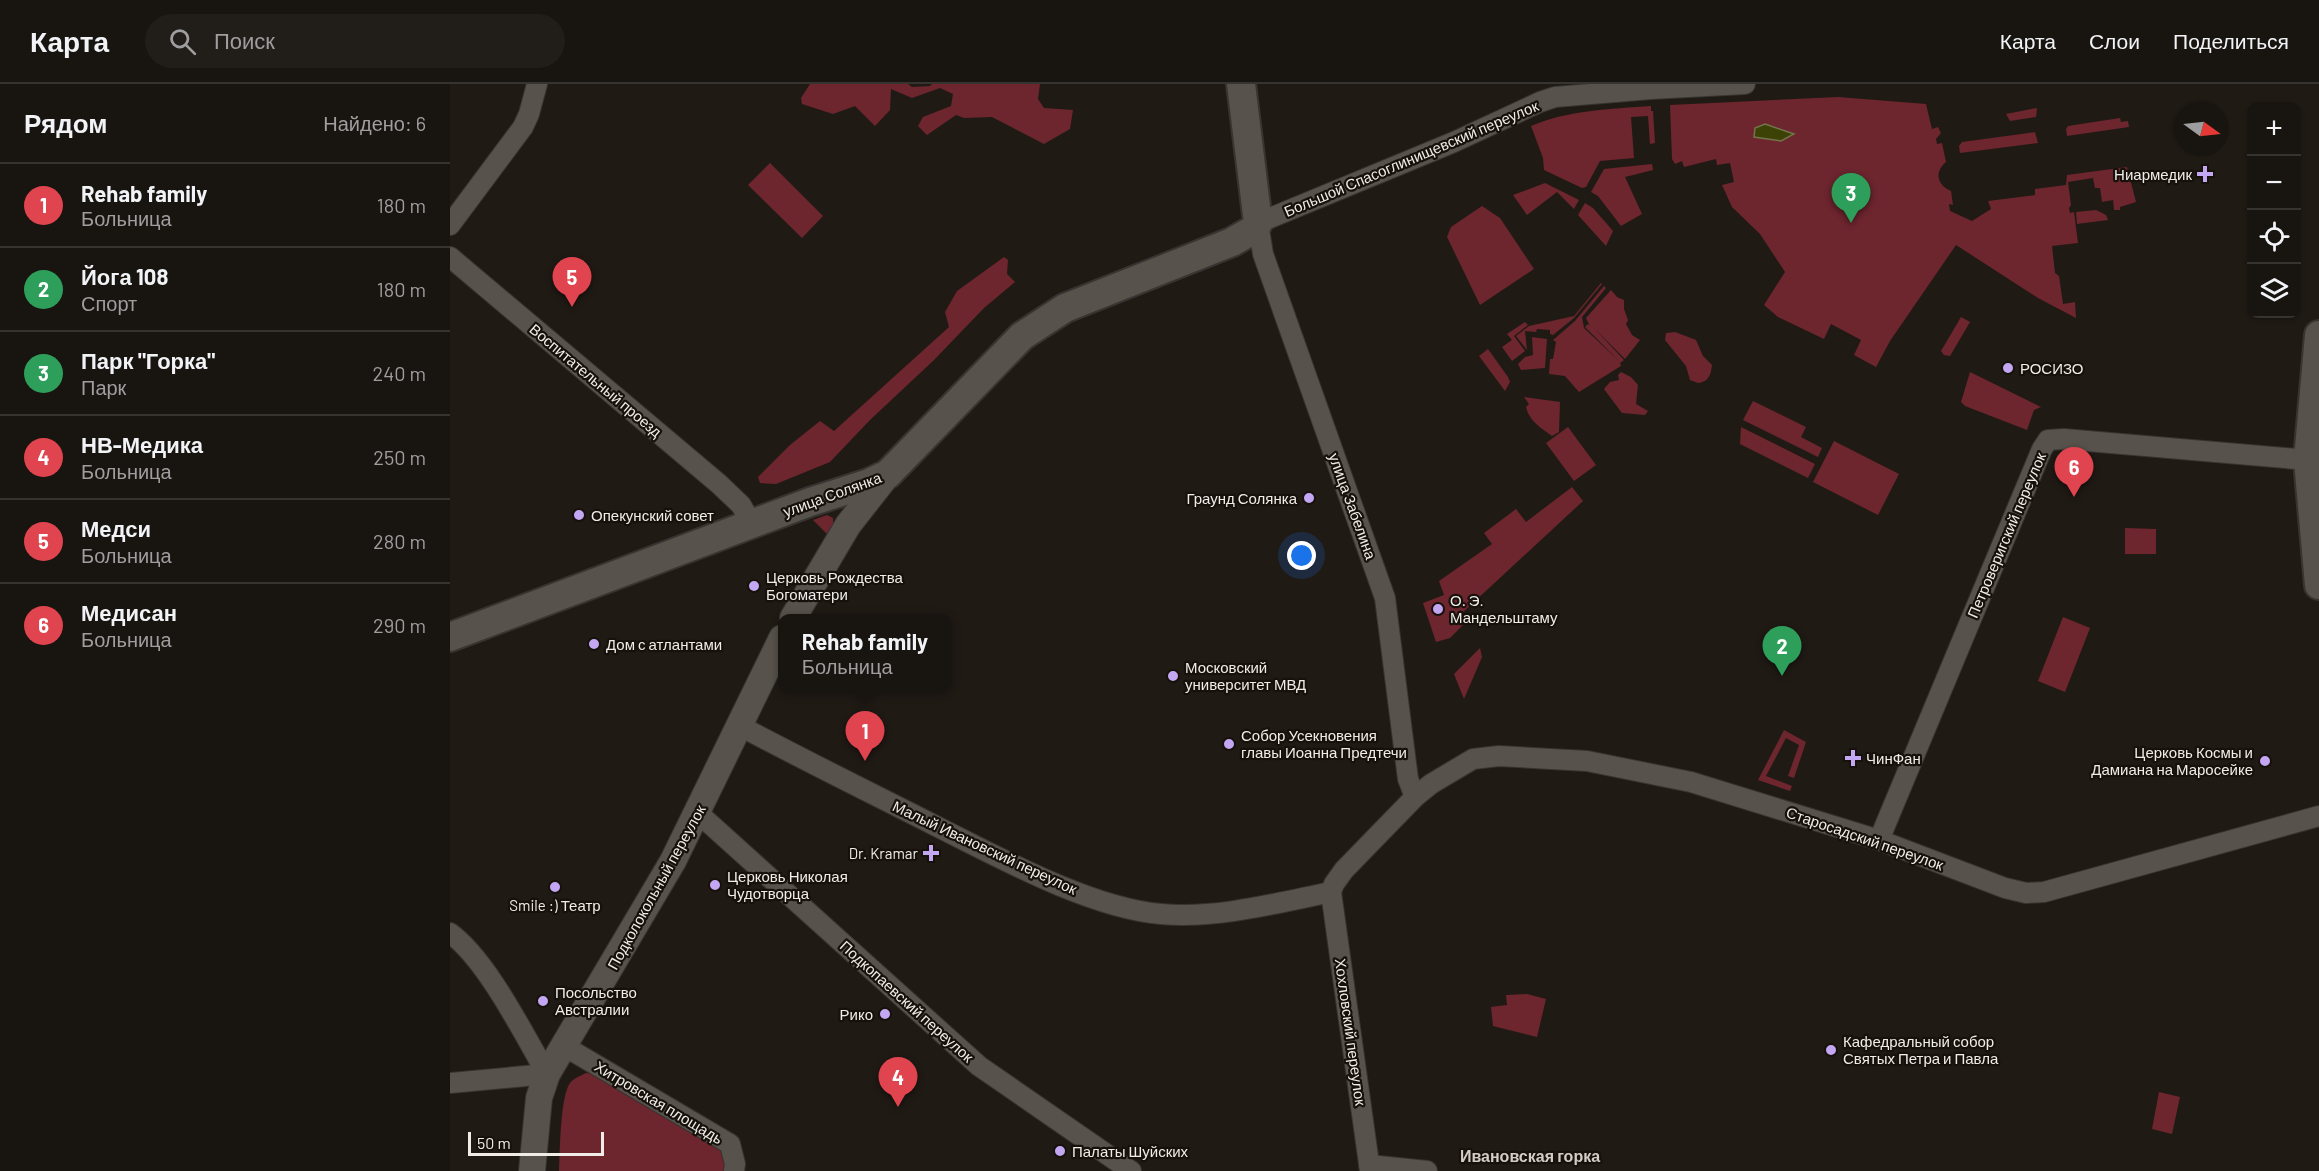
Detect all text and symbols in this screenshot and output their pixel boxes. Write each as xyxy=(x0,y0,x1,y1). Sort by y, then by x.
search box xyxy=(145,14,565,68)
text: Карта xyxy=(30,24,109,58)
icon: search xyxy=(166,25,199,58)
text: Поиск xyxy=(214,27,275,53)
text: Карта xyxy=(2000,28,2056,53)
text: Слои xyxy=(2089,28,2140,53)
text: Поделиться xyxy=(2173,28,2289,53)
street label: Большой Спасоглинищевский переулок xyxy=(1281,96,1541,220)
north arrow xyxy=(2175,102,2229,156)
map controls xyxy=(2247,102,2301,318)
button: + xyxy=(2247,102,2301,156)
text: Рядом xyxy=(24,107,107,138)
text: Найдено: 6 xyxy=(323,111,426,135)
button: − xyxy=(2247,156,2301,210)
place label: Ниармедик xyxy=(2114,165,2192,183)
marker: Ниармедик xyxy=(2196,165,2214,183)
pin: 3 xyxy=(1832,174,1870,223)
text: Rehab family xyxy=(81,180,207,206)
text: 1 xyxy=(40,193,47,217)
text: 180 m xyxy=(377,193,426,217)
text: Больница xyxy=(81,206,172,230)
button: locate xyxy=(2247,210,2301,264)
pin: 5 xyxy=(552,258,592,307)
text: Йога 108 xyxy=(81,263,168,289)
button: layers xyxy=(2247,264,2301,318)
text: 2 xyxy=(38,277,49,301)
text: 180 m xyxy=(377,277,426,301)
text: Спорт xyxy=(81,291,137,315)
street label: Воспитательный проезд xyxy=(526,320,666,441)
text: Парк "Горка" xyxy=(81,347,215,373)
place label: РОСИЗО xyxy=(2020,359,2084,377)
text: 3 xyxy=(38,361,49,385)
text: 240 m xyxy=(372,361,426,385)
marker: РОСИЗО xyxy=(2001,361,2015,375)
text: Парк xyxy=(81,375,126,399)
text: НВ-Медика xyxy=(81,431,203,457)
text: 4 xyxy=(37,445,50,469)
text: 250 m xyxy=(373,445,426,469)
pin: 6 xyxy=(2054,448,2094,497)
street label: Петроверигский переулок xyxy=(1963,449,2049,620)
street label: улица Забелина xyxy=(1325,450,1381,562)
text: Больница xyxy=(81,459,172,483)
street label: улица Солянка xyxy=(780,468,884,520)
place label: Граунд Солянка xyxy=(1186,489,1298,507)
marker: Граунд Солянка xyxy=(1302,491,1316,505)
place label: Опекунский совет xyxy=(591,506,714,524)
marker: Опекунский совет xyxy=(572,508,586,522)
text: Медси xyxy=(81,515,151,541)
text: 5 xyxy=(38,529,49,553)
text: 280 m xyxy=(373,529,426,553)
your location xyxy=(1287,541,1316,570)
text: Больница xyxy=(81,543,172,567)
place label: Церковь Рождества Богоматери xyxy=(766,568,903,603)
marker: Церковь Рождества Богоматери xyxy=(747,579,761,593)
place label: О. Э. Мандельштаму xyxy=(1450,591,1558,626)
text: Медисан xyxy=(81,599,177,625)
marker: О. Э. Мандельштаму xyxy=(1431,602,1445,616)
text: 6 xyxy=(38,613,49,637)
text: 290 m xyxy=(373,613,426,637)
popup xyxy=(778,614,952,692)
pin: 2 xyxy=(1762,626,1802,676)
text: Больница xyxy=(81,627,172,651)
text: Rehab family xyxy=(802,628,928,654)
place label: Дом с атлантами xyxy=(606,635,722,653)
marker: Дом с атлантами xyxy=(587,637,601,651)
text: Больница xyxy=(802,654,893,678)
place label: Московский университет МВД xyxy=(1185,658,1306,693)
marker: Московский университет МВД xyxy=(1166,669,1180,683)
pin: 1 xyxy=(846,712,884,761)
place label: Собор Усекновения главы Иоанна Предтечи xyxy=(1241,726,1407,761)
marker: Собор Усекновения главы Иоанна Предтечи xyxy=(1222,737,1236,751)
place label: Церковь Космы и Дамиана на Маросейке xyxy=(2091,743,2253,778)
marker: ЧинФан xyxy=(1844,749,1862,767)
place label: ЧинФан xyxy=(1866,749,1921,767)
marker: Церковь Космы и Дамиана на Маросейке xyxy=(2258,754,2272,768)
street label: Малый Ивановский переулок xyxy=(890,796,1080,898)
street label: Подколокольный переулок xyxy=(603,801,709,972)
street label: Старосадский переулок xyxy=(1784,803,1946,874)
place label: Dr. Kramar xyxy=(849,844,919,862)
marker: Dr. Kramar xyxy=(922,844,940,862)
place label: Церковь Николая Чудотворца xyxy=(727,867,848,902)
marker: Церковь Николая Чудотворца xyxy=(708,878,722,892)
marker: Smile :) Театр xyxy=(548,880,562,894)
place label: Smile :) Театр xyxy=(509,896,601,914)
street label: Подкопаевский переулок xyxy=(837,936,978,1066)
street label: Хохловский переулок xyxy=(1332,957,1370,1107)
place label: Посольство Австралии xyxy=(555,983,637,1018)
marker: Посольство Австралии xyxy=(536,994,550,1008)
place label: Рико xyxy=(840,1005,873,1023)
marker: Рико xyxy=(878,1007,892,1021)
place label: Кафедральный собор Святых Петра и Павла xyxy=(1843,1032,1999,1067)
marker: Кафедральный собор Святых Петра и Павла xyxy=(1824,1043,1838,1057)
street label: Хитровская площадь xyxy=(592,1057,726,1147)
pin: 4 xyxy=(878,1058,918,1107)
scale bar xyxy=(468,1129,604,1156)
text: 50 m xyxy=(477,1133,511,1152)
place label: Палаты Шуйских xyxy=(1072,1142,1189,1160)
marker: Палаты Шуйских xyxy=(1053,1144,1067,1158)
district label: Ивановская горка xyxy=(1460,1146,1600,1165)

